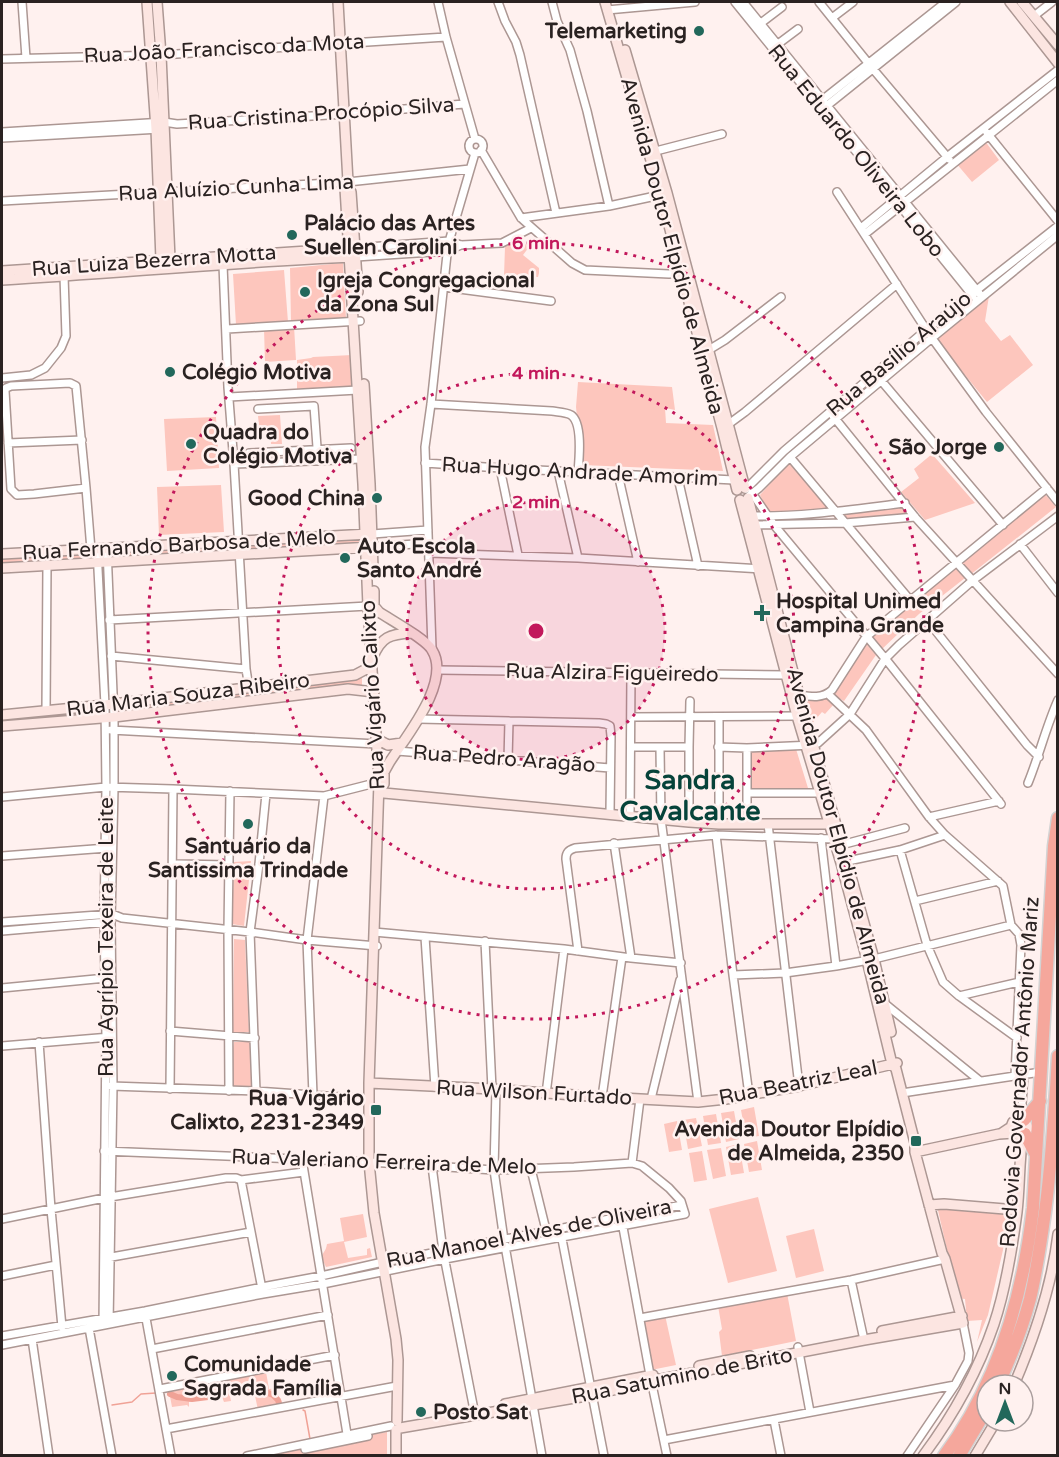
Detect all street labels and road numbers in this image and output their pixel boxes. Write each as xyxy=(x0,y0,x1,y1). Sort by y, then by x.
street label: Rua João Francisco da Mota xyxy=(83,29,365,69)
street label: Rua Eduardo Oliveira Lobo xyxy=(762,39,950,263)
street label: Avenida Doutor Elpídio de Almeida xyxy=(615,75,729,417)
street label: Rua Cristina Procópio Silva xyxy=(187,92,455,136)
street label: Rua Aluízio Cunha Lima xyxy=(117,169,355,207)
street label: Rua Luiza Bezerra Motta xyxy=(31,240,277,282)
street label: Rua Basílio Araújo xyxy=(821,286,977,422)
street label: Rua Hugo Andrade Amorim xyxy=(441,452,719,492)
street label: Rua Fernando Barbosa de Melo xyxy=(22,524,336,566)
street label: Rua Vigário Calixto xyxy=(356,599,390,791)
street label: Rua Alzira Figueiredo xyxy=(505,659,719,687)
street label: Avenida Doutor Elpídio de Almeida xyxy=(781,665,895,1007)
street label: Rua Maria Souza Ribeiro xyxy=(65,668,311,722)
street label: Rua Pedro Aragão xyxy=(412,740,596,778)
street label: Rua Agrípio Texeira de Leite xyxy=(94,797,119,1077)
street label: Rodovia Governador Antônio Mariz xyxy=(995,896,1045,1248)
street label: Rua Beatriz Leal xyxy=(717,1055,879,1111)
street label: Rua Wilson Furtado xyxy=(435,1075,633,1111)
street label: Rua Valeriano Ferreira de Melo xyxy=(231,1144,537,1180)
street label: Rua Manoel Alves de Oliveira xyxy=(384,1194,674,1274)
street label: Rua Satumino de Brito xyxy=(569,1342,795,1410)

